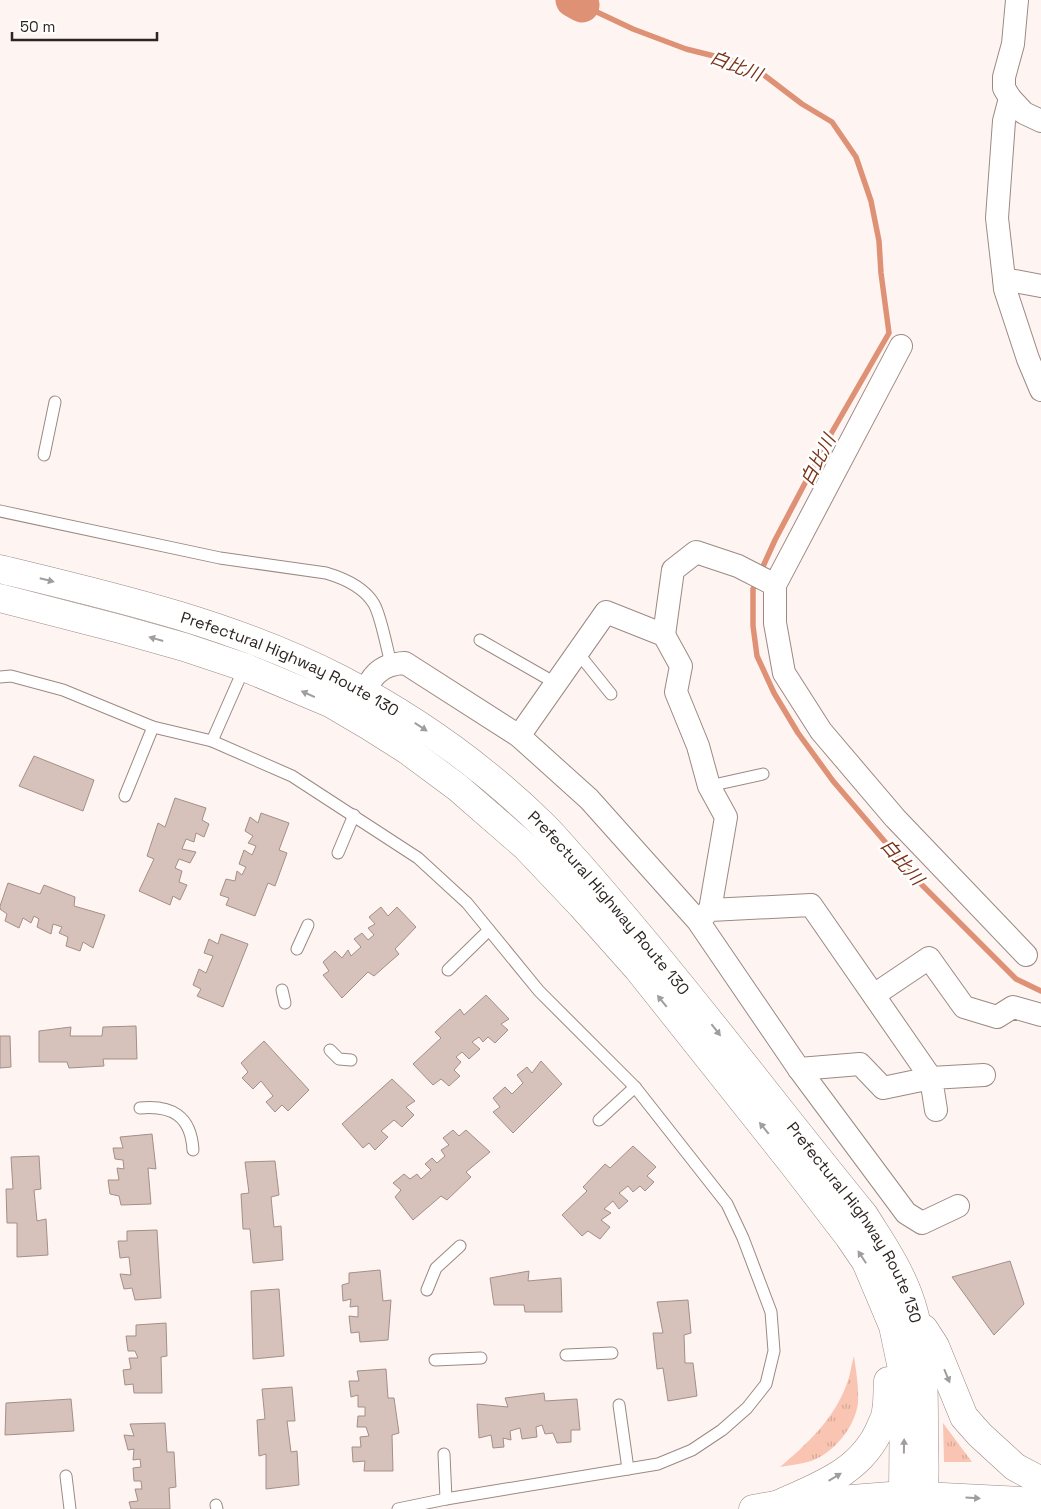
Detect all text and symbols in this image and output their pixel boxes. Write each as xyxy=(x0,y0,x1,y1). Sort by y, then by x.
scale bar xyxy=(12,10,158,42)
text: 50 m xyxy=(20,17,55,36)
water label: 白比川 xyxy=(707,45,767,87)
water label: 白比川 xyxy=(795,429,841,489)
one-way arrow xyxy=(40,576,55,584)
street label: Prefectural Highway Route 130 xyxy=(178,607,403,721)
one-way arrow xyxy=(148,634,163,642)
one-way arrow xyxy=(301,689,315,697)
one-way arrow xyxy=(414,722,427,731)
street label: Prefectural Highway Route 130 xyxy=(523,806,694,999)
water label: 白比川 xyxy=(876,834,930,891)
one-way arrow xyxy=(657,994,668,1007)
one-way arrow xyxy=(710,1023,721,1036)
street label: Prefectural Highway Route 130 xyxy=(782,1118,926,1325)
one-way arrow xyxy=(758,1121,769,1134)
one-way arrow xyxy=(858,1250,867,1263)
one-way arrow xyxy=(943,1369,951,1384)
one-way arrow xyxy=(900,1438,908,1454)
one-way arrow xyxy=(828,1473,841,1482)
one-way arrow xyxy=(965,1494,981,1502)

